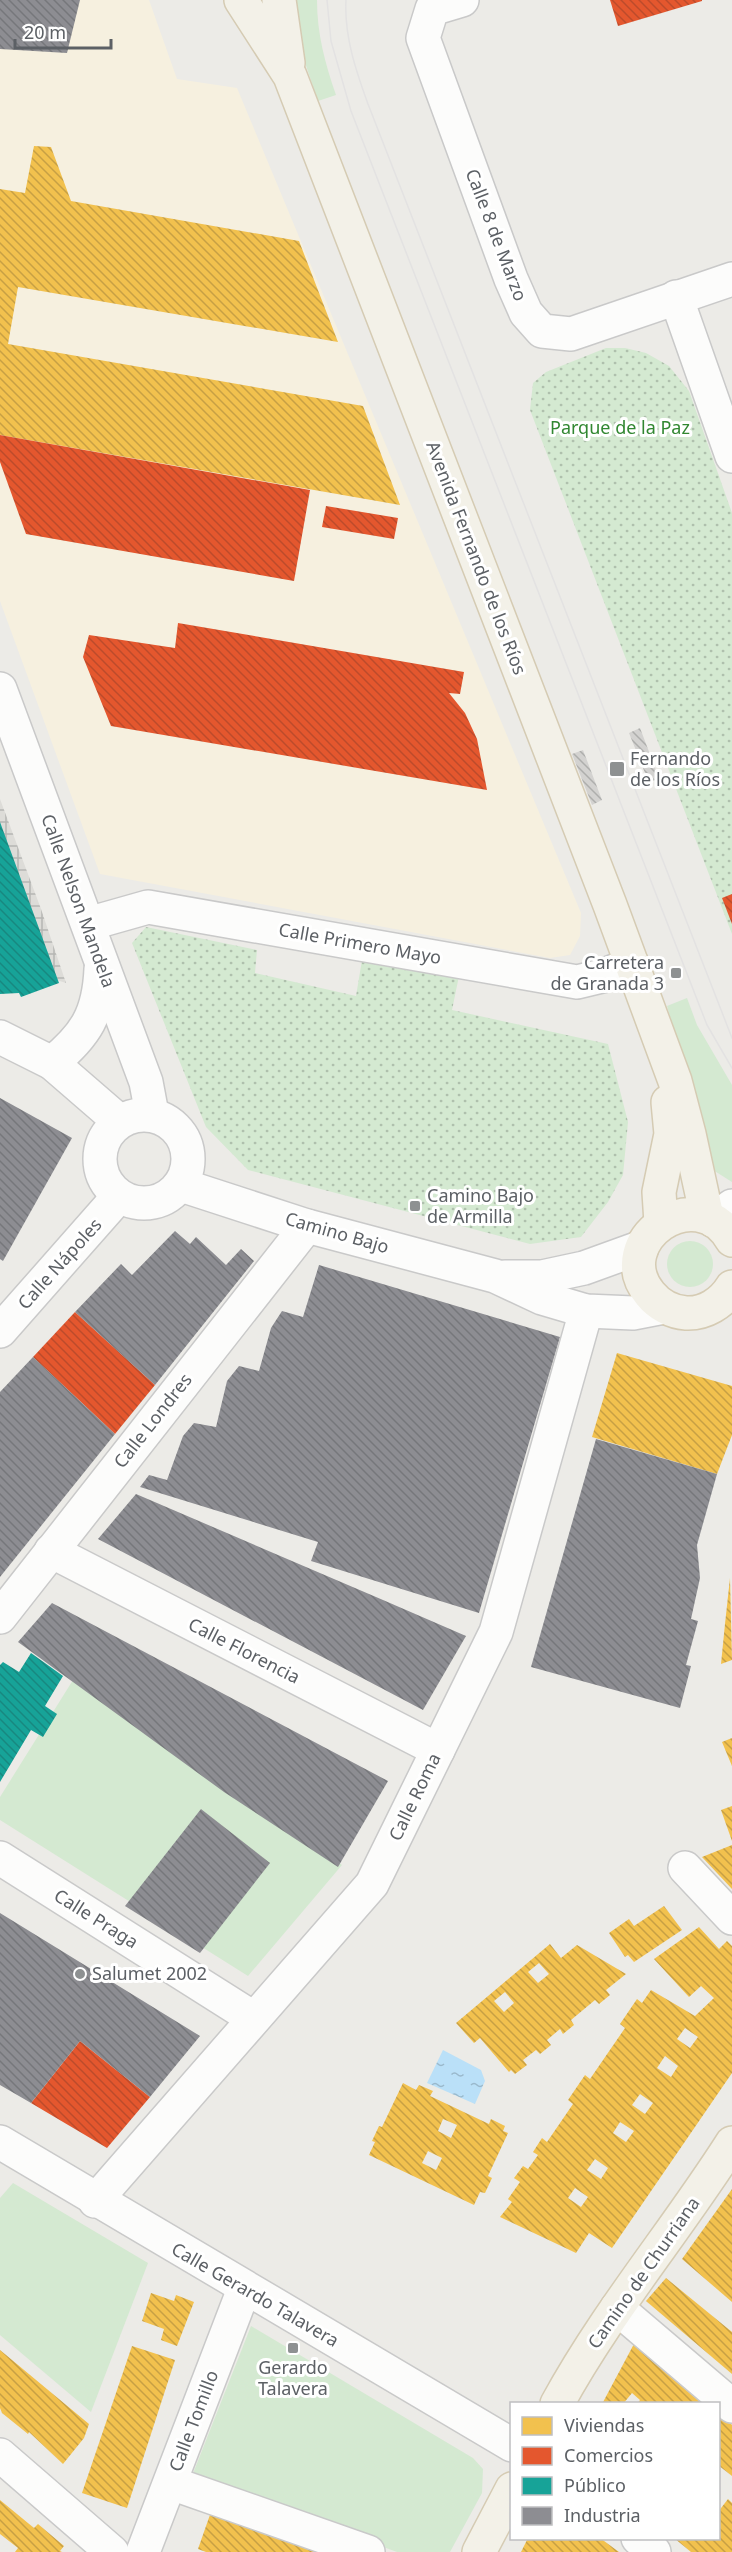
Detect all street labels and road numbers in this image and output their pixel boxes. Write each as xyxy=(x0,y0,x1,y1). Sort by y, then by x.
street label: Calle 8 de Marzo xyxy=(461,165,533,304)
street label: Avenida Fernando de los Ríos xyxy=(421,437,533,678)
street label: Calle Nelson Mandela xyxy=(36,811,121,991)
street label: Calle Primero Mayo xyxy=(277,917,443,969)
street label: Camino Bajo xyxy=(283,1206,392,1258)
street label: Calle Nápoles xyxy=(12,1213,107,1314)
street label: Calle Londres xyxy=(108,1368,197,1473)
street label: Calle Florencia xyxy=(185,1612,304,1689)
street label: Calle Roma xyxy=(383,1749,446,1844)
street label: Calle Praga xyxy=(50,1883,143,1953)
street label: Camino de Churriana xyxy=(582,2192,705,2353)
street label: Calle Gerardo Talavera xyxy=(167,2236,344,2352)
street label: Calle Tomillo xyxy=(163,2366,223,2475)

